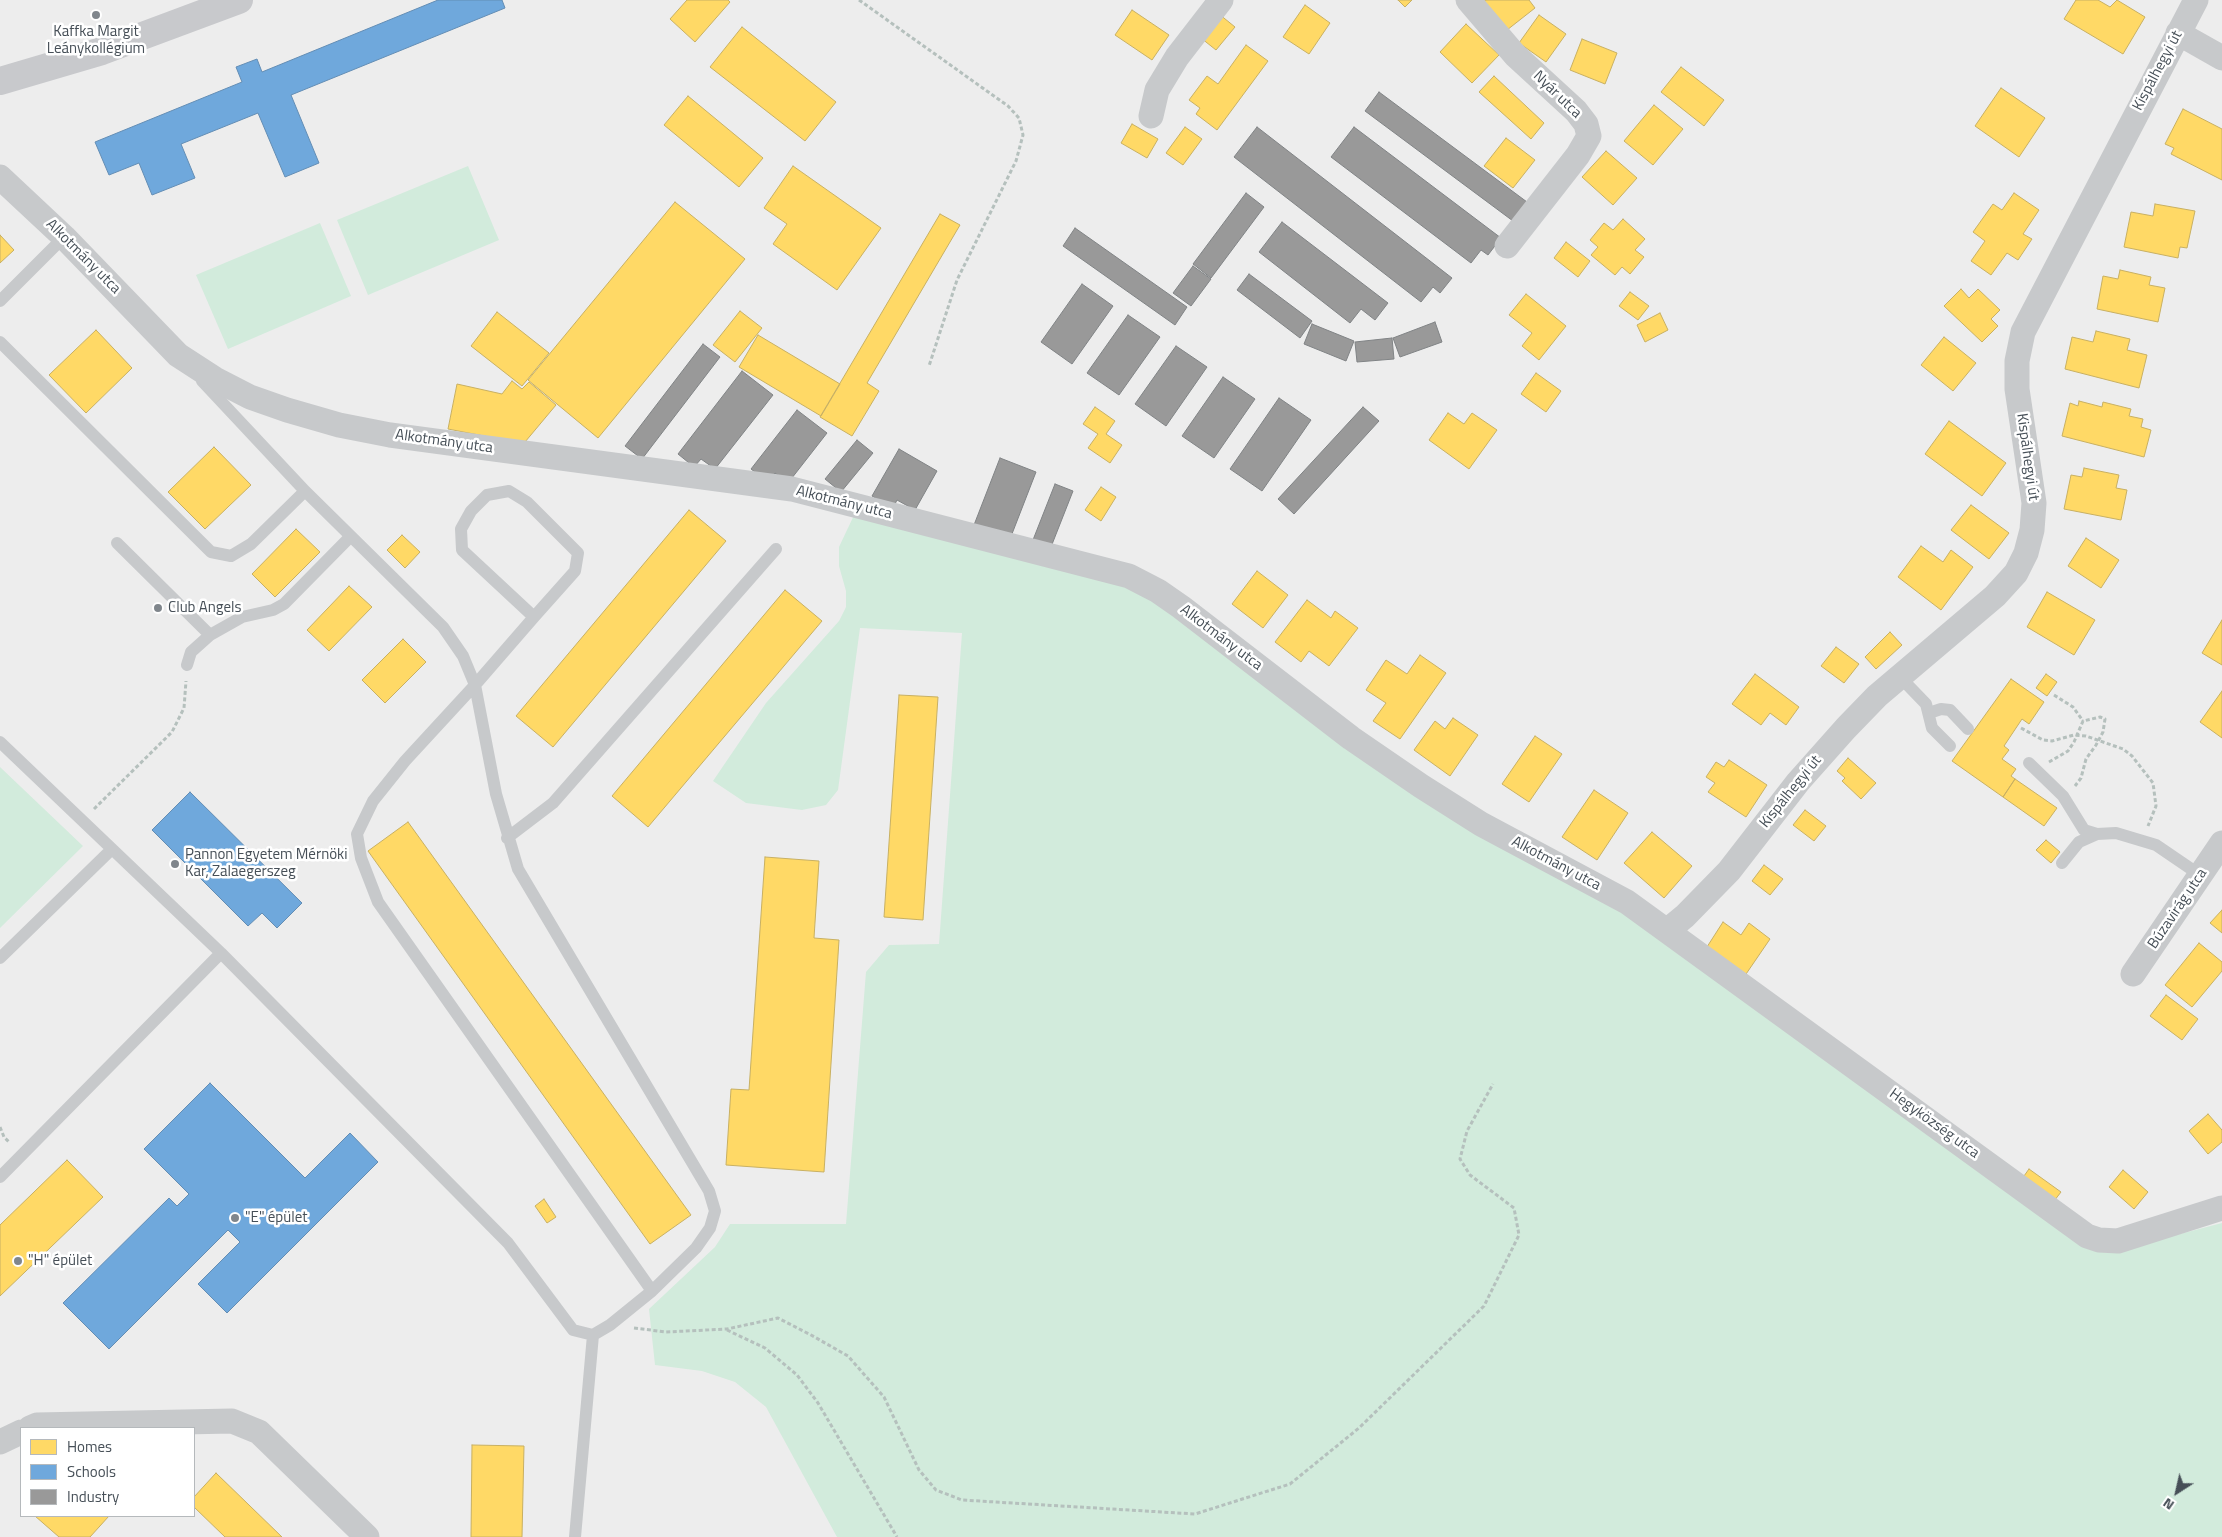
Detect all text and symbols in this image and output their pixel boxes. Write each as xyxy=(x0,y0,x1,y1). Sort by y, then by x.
marker: Kaffka Margit Leánykollégium xyxy=(90,9,102,21)
place label: Kaffka Margit Leánykollégium xyxy=(47,23,145,58)
street label: Kispálhegyi út xyxy=(2129,28,2187,114)
street label: Nyár utca xyxy=(1529,67,1585,123)
street label: Alkotmány utca xyxy=(42,216,124,298)
street label: Kispálhegyi út xyxy=(2012,412,2042,502)
street label: Alkotmány utca xyxy=(394,426,494,458)
street label: Alkotmány utca xyxy=(794,482,894,524)
place label: Club Angels xyxy=(168,599,241,617)
street label: Alkotmány utca xyxy=(1176,601,1266,675)
marker: Club Angels xyxy=(152,602,164,614)
street label: Kispálhegyi út xyxy=(1756,752,1826,832)
street label: Alkotmány utca xyxy=(1508,833,1604,895)
place label: Pannon Egyetem Mérnöki Kar, Zalaegerszeg xyxy=(185,846,348,881)
marker: Pannon Egyetem Mérnöki Kar, Zalaegerszeg xyxy=(169,858,181,870)
street label: Búzavirág utca xyxy=(2145,865,2211,953)
street label: Hegyközség utca xyxy=(1885,1085,1983,1163)
place label: "E" épület xyxy=(245,1209,307,1227)
marker: "E" épület xyxy=(229,1212,241,1224)
place label: "H" épület xyxy=(28,1252,92,1270)
marker: "H" épület xyxy=(12,1255,24,1267)
legend xyxy=(20,1427,195,1517)
text: Homes xyxy=(67,1435,112,1458)
text: Schools xyxy=(67,1460,116,1483)
north arrow xyxy=(2152,1467,2202,1517)
text: Industry xyxy=(67,1485,119,1508)
text: N xyxy=(2158,1493,2178,1516)

